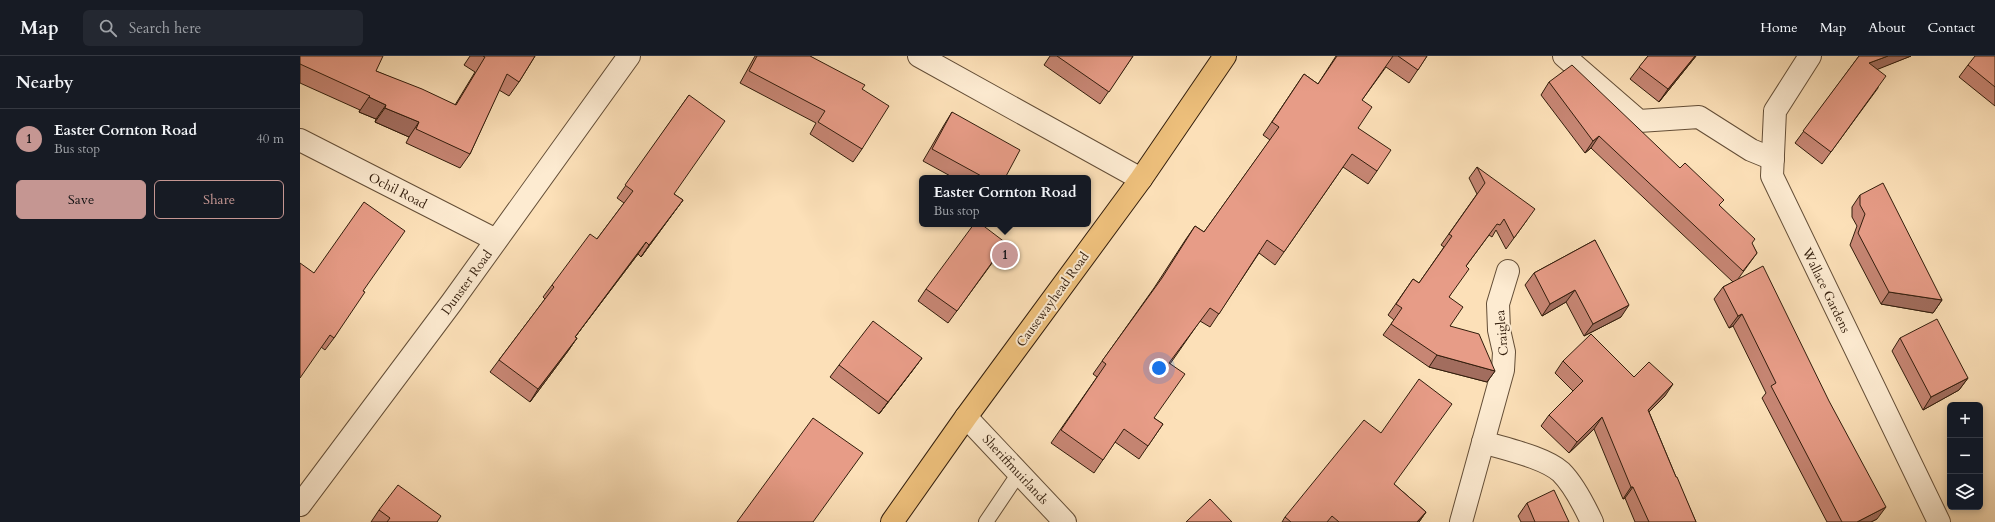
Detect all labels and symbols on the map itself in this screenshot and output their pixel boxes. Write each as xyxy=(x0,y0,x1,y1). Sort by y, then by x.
street label: Ochil Road xyxy=(365,168,430,213)
pin: 1 xyxy=(992,240,1018,270)
street label: Wallace Gardens xyxy=(1797,244,1855,336)
street label: Dunster Road xyxy=(437,246,497,319)
street label: Causewayhead Road xyxy=(1012,248,1093,351)
street label: Craiglea xyxy=(1491,309,1513,357)
your location xyxy=(1149,358,1169,378)
street label: Sheriffmuirlands xyxy=(978,431,1052,509)

